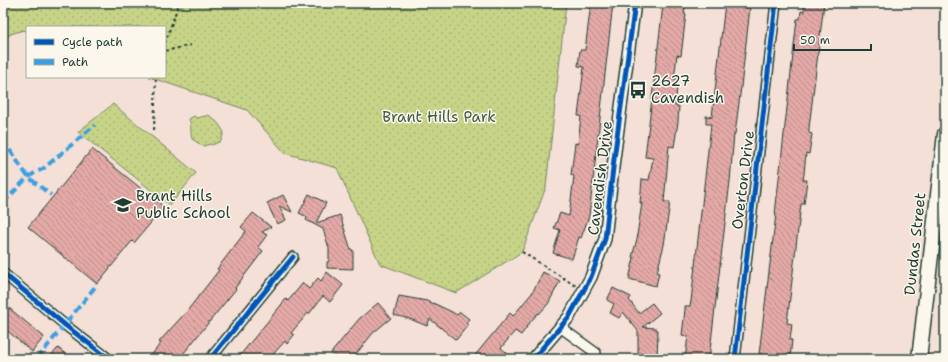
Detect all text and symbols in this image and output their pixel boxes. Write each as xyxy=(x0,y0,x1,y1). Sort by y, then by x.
legend xyxy=(26,26,166,78)
scale bar xyxy=(794,26,871,52)
text: 50 m xyxy=(800,32,830,48)
text: Cycle path xyxy=(62,34,123,50)
text: Path xyxy=(62,54,88,70)
place label: 2627 Cavendish xyxy=(651,71,724,108)
bus stop icon: 2627 Cavendish xyxy=(628,80,648,100)
park label: Brant Hills Park xyxy=(382,107,496,127)
street label: Cavendish Drive xyxy=(583,120,617,236)
street label: Overton Drive xyxy=(727,129,759,231)
place label: Brant Hills Public School xyxy=(136,186,231,223)
street label: Dundas Street xyxy=(900,192,930,296)
school or university icon: Brant Hills Public School xyxy=(113,195,133,215)

